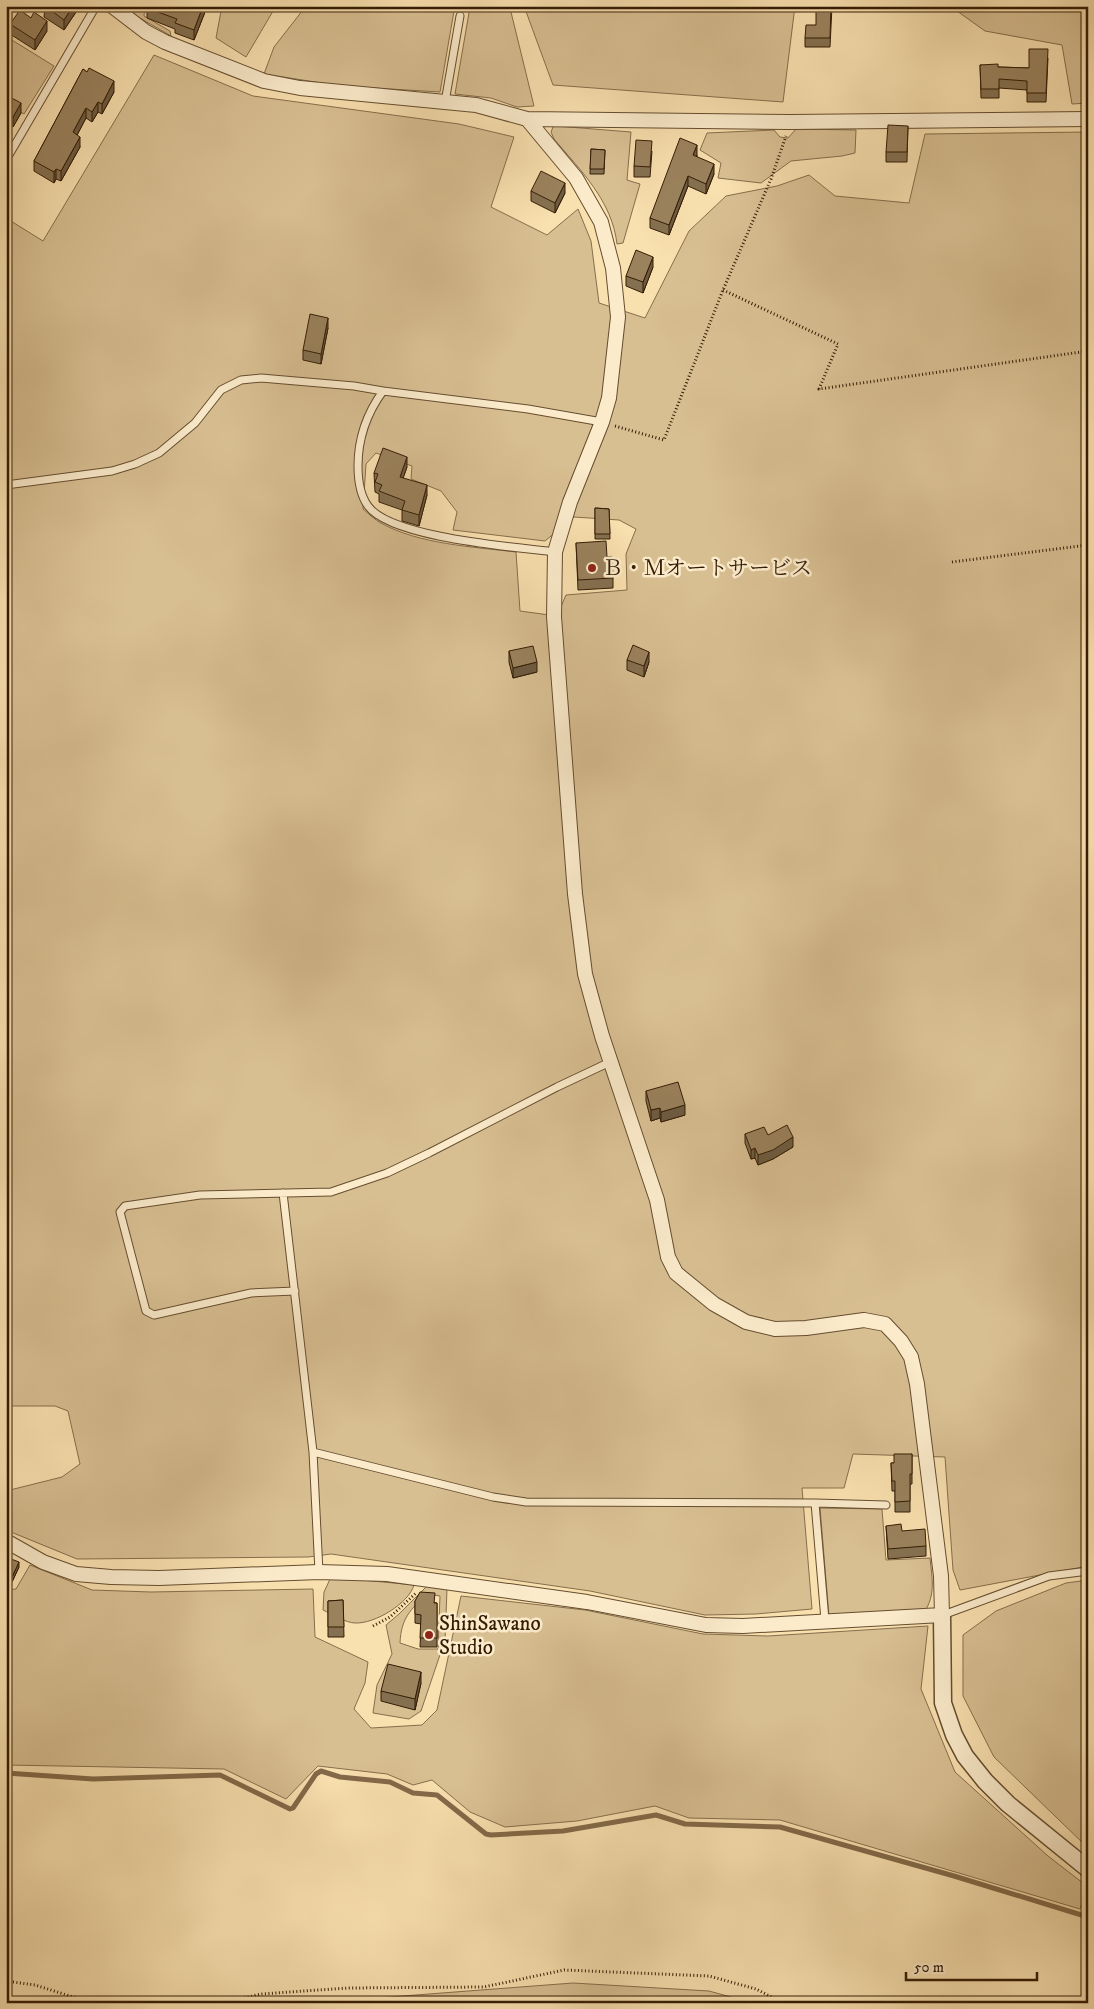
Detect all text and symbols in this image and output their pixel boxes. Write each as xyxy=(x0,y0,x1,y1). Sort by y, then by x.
place label: Ｂ・Ｍオートサービス xyxy=(602,556,812,582)
marker: Ｂ・Ｍオートサービス xyxy=(586,562,598,574)
place label: ShinSawano Studio xyxy=(439,1611,541,1661)
marker: ShinSawano Studio xyxy=(423,1629,435,1641)
scale bar xyxy=(906,1949,1038,1981)
text: 50 m xyxy=(914,1958,944,1977)

